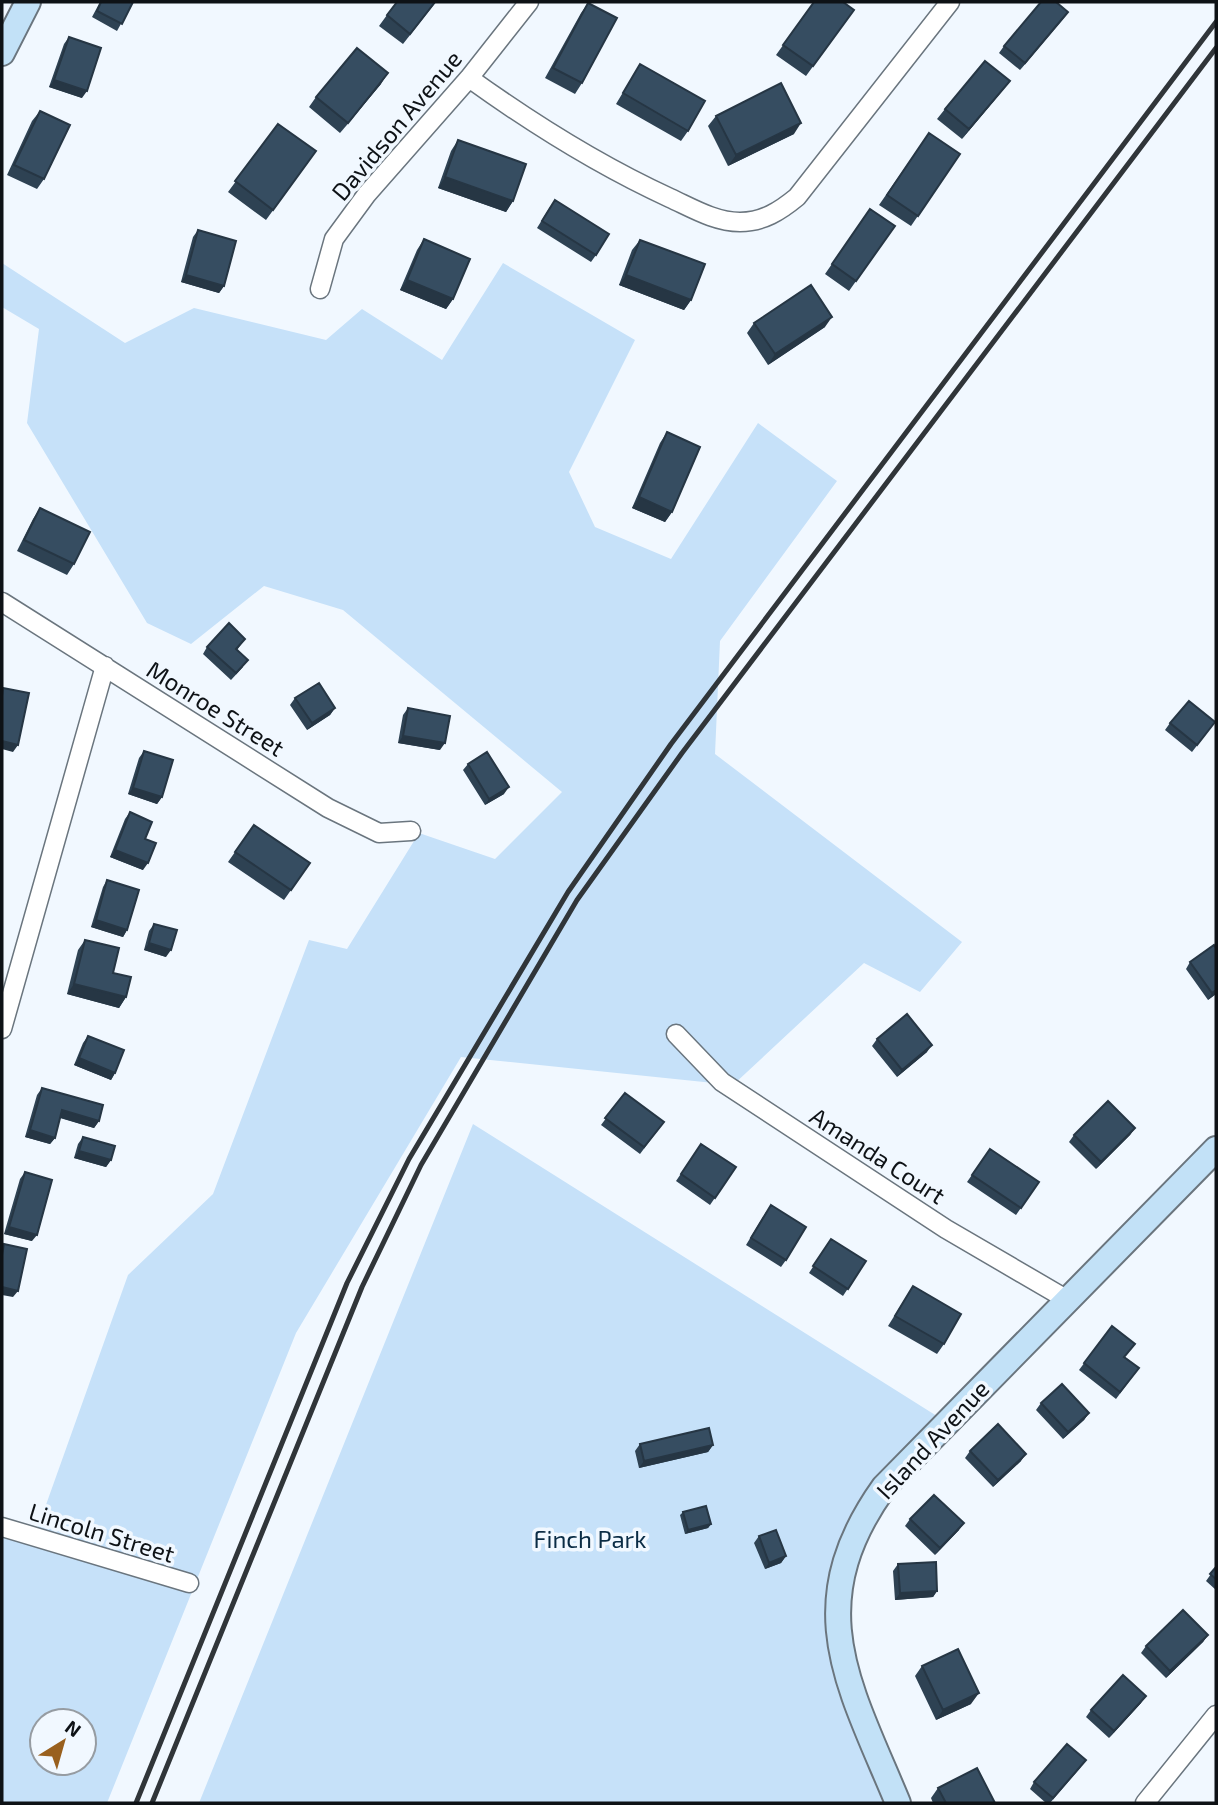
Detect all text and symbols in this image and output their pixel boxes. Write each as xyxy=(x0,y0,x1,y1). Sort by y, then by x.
street label: Davidson Avenue xyxy=(325,44,467,206)
street label: Monroe Street xyxy=(142,654,290,762)
street label: Amanda Court xyxy=(805,1101,951,1209)
street label: Island Avenue xyxy=(870,1374,994,1504)
street label: Lincoln Street xyxy=(26,1496,178,1568)
park label: Finch Park xyxy=(534,1524,646,1553)
north arrow xyxy=(28,1707,98,1777)
text: N xyxy=(61,1715,86,1741)

